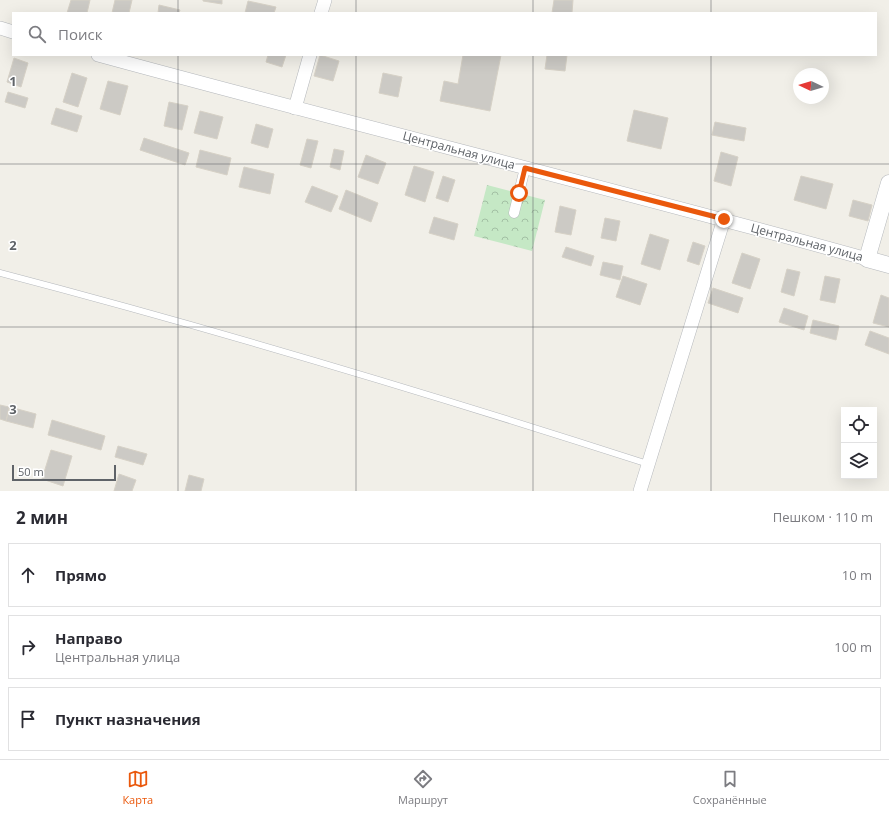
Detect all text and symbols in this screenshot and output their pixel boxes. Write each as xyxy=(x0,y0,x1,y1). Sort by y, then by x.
search box xyxy=(12,12,877,56)
icon: search xyxy=(26,23,48,45)
text: Поиск xyxy=(58,24,102,44)
north arrow xyxy=(793,68,829,104)
text: 1 xyxy=(9,72,17,90)
street label: Центральная улица xyxy=(401,127,517,173)
route start xyxy=(510,184,528,202)
route end xyxy=(715,210,733,228)
street label: Центральная улица xyxy=(749,219,865,265)
text: 2 xyxy=(9,236,17,254)
text: 3 xyxy=(9,400,17,418)
map controls xyxy=(841,407,877,479)
button: locate xyxy=(841,407,877,443)
button: layers xyxy=(841,443,877,479)
scale bar xyxy=(12,463,116,482)
text: 50 m xyxy=(18,464,44,479)
text: 2 мин xyxy=(16,506,68,529)
text: Пешком · 110 m xyxy=(773,508,873,526)
icon: ahead xyxy=(17,564,39,586)
text: Прямо xyxy=(55,565,107,585)
text: 10 m xyxy=(842,566,872,584)
text: Направо xyxy=(55,628,123,648)
icon: right xyxy=(17,636,39,658)
text: 100 m xyxy=(834,638,872,656)
text: Центральная улица xyxy=(55,648,180,666)
icon: arrive xyxy=(17,708,39,730)
text: Пункт назначения xyxy=(55,709,201,729)
tab: Карта xyxy=(122,768,153,807)
tab: Маршрут xyxy=(398,768,448,807)
tab: Сохранённые xyxy=(693,768,767,807)

